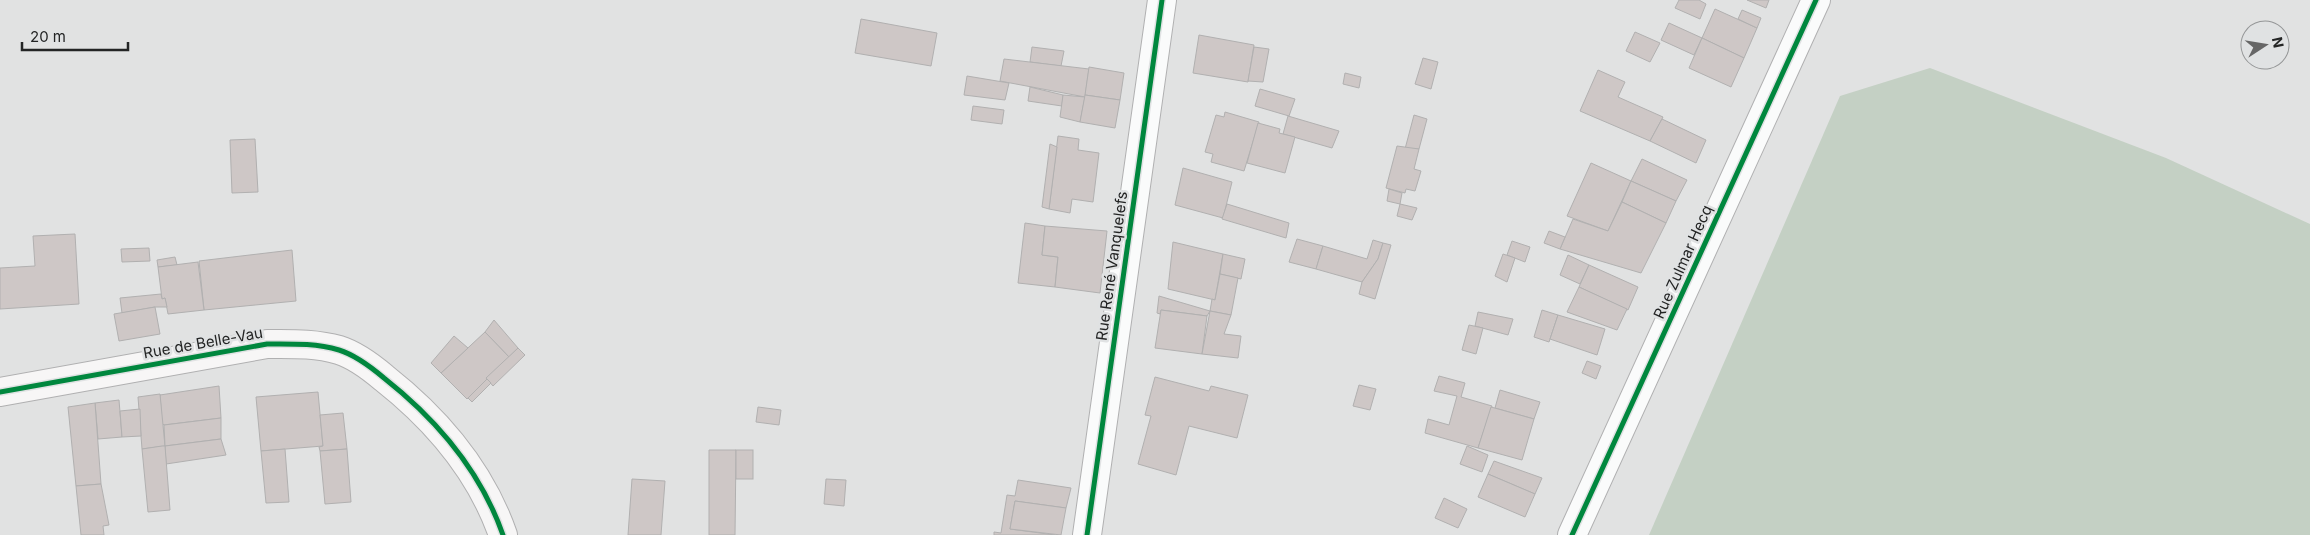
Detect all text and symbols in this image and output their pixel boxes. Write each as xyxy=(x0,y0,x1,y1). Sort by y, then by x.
scale bar xyxy=(22,20,129,52)
north arrow xyxy=(2240,20,2290,70)
text: 20 m xyxy=(30,27,66,46)
text: N xyxy=(2269,35,2288,49)
street label: Rue René Vanquelefs xyxy=(1092,190,1131,342)
street label: Rue Zulmar Hecq xyxy=(1649,202,1716,322)
street label: Rue de Belle-Vau xyxy=(142,323,264,362)

